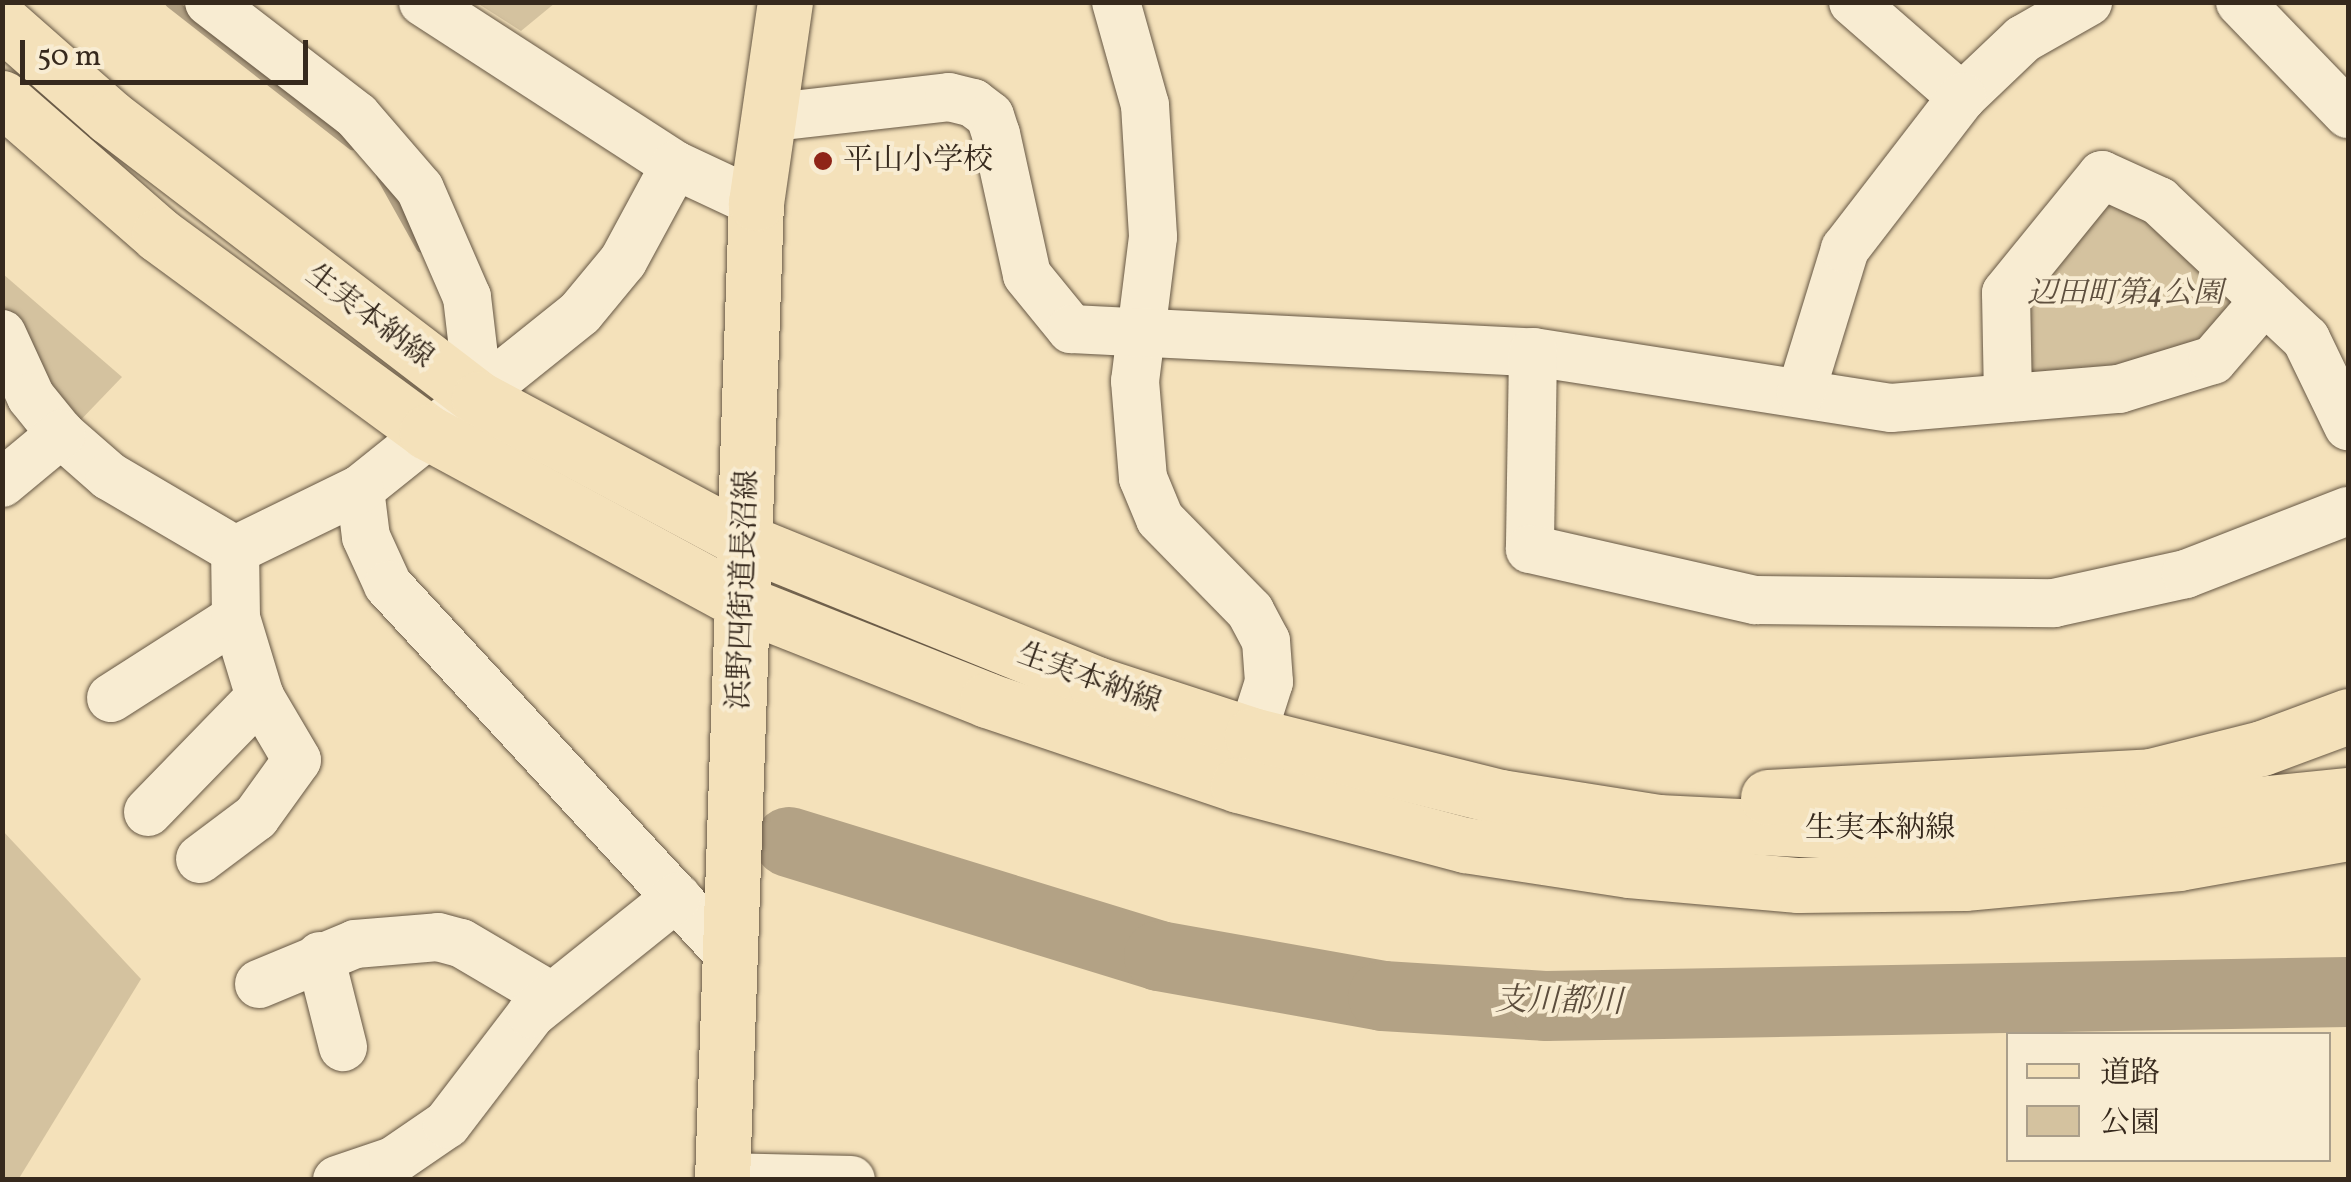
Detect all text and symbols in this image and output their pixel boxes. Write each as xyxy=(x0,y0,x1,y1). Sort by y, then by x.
scale bar xyxy=(25,20,312,82)
text: 50 m xyxy=(37,36,101,78)
place label: 平山小学校 xyxy=(843,143,993,179)
marker: 平山小学校 xyxy=(812,150,834,172)
street label: 生実本納線 xyxy=(298,257,440,377)
park label: 辺田町第4公園 xyxy=(2027,276,2223,312)
street label: 浜野四街道長沼線 xyxy=(722,469,766,711)
street label: 生実本納線 xyxy=(1012,636,1166,722)
street label: 生実本納線 xyxy=(1805,811,1955,847)
water label: 支川都川 xyxy=(1495,983,1623,1023)
legend xyxy=(2006,1032,2331,1162)
text: 道路 xyxy=(2100,1053,2160,1095)
text: 公園 xyxy=(2100,1103,2160,1145)

